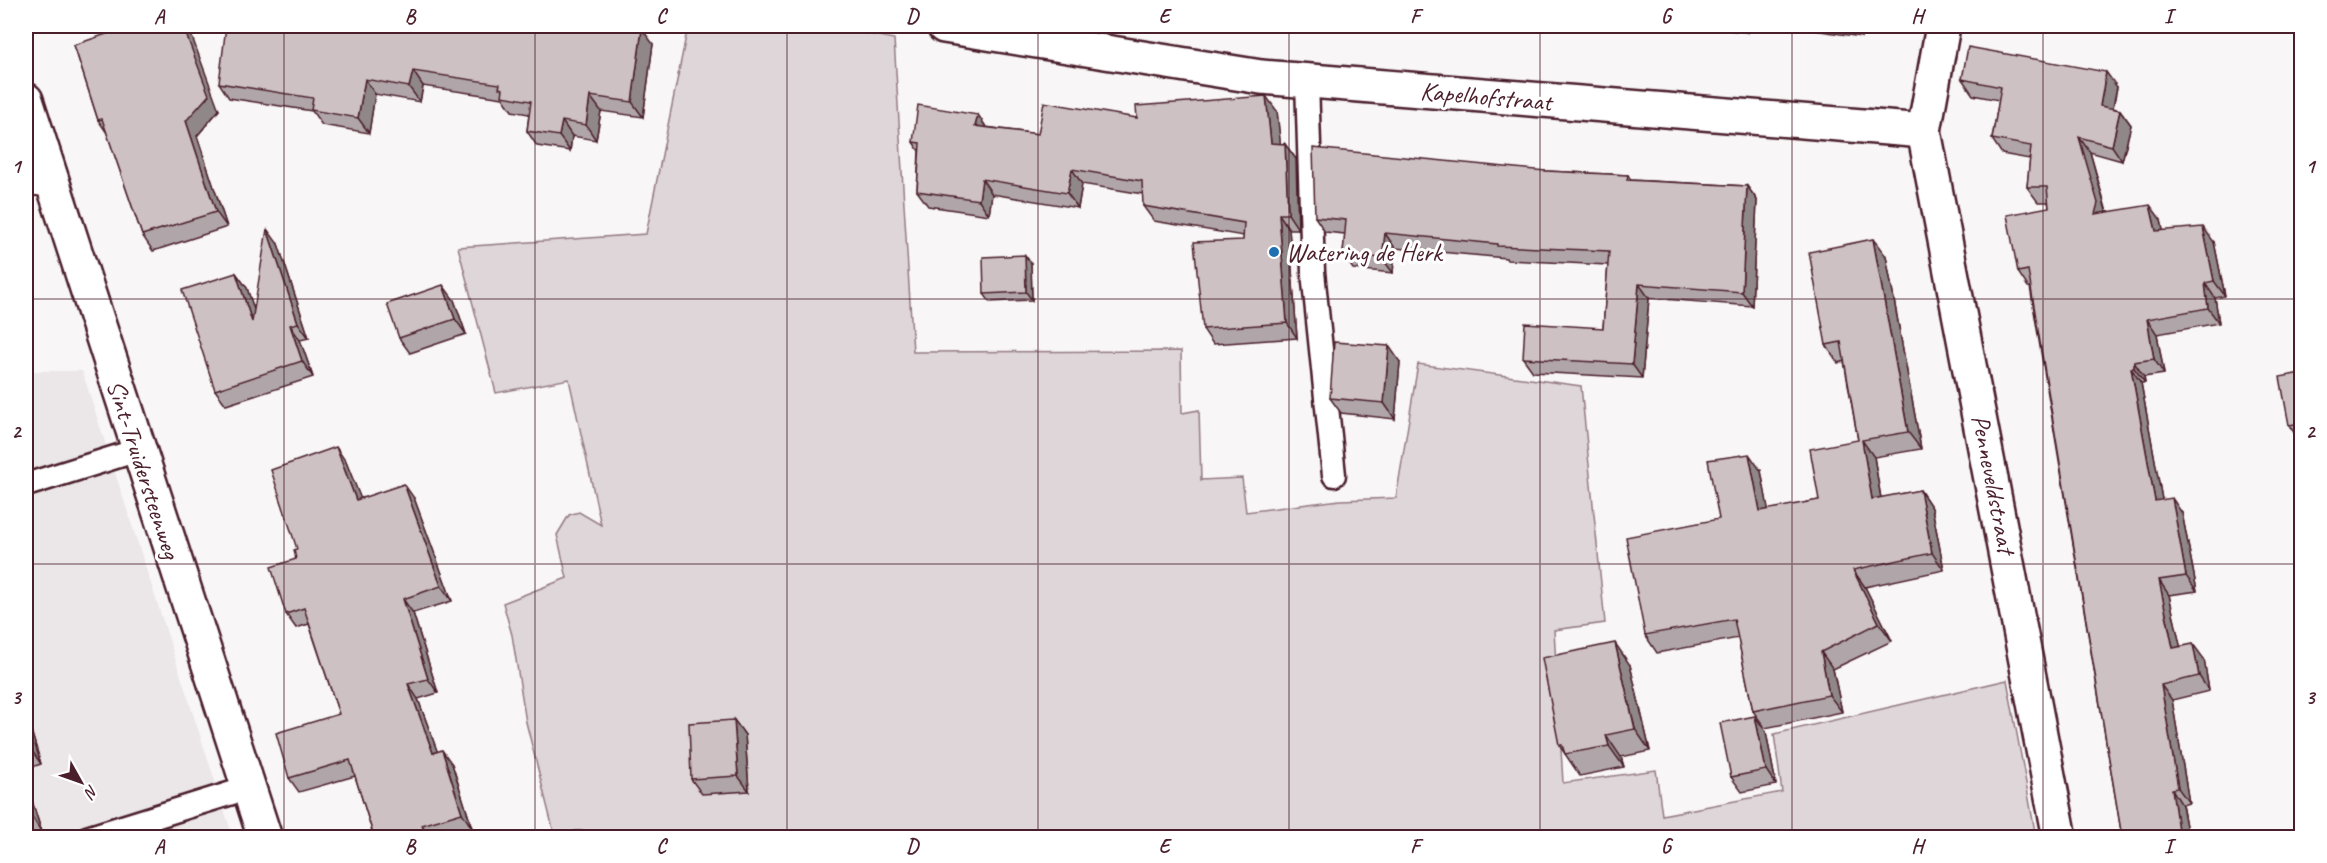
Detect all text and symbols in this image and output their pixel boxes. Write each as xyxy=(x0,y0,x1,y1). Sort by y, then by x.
text: A xyxy=(154,4,166,29)
text: B xyxy=(405,4,417,29)
text: C xyxy=(656,4,668,29)
text: D xyxy=(906,4,920,29)
text: E xyxy=(1159,4,1173,29)
text: F xyxy=(1410,4,1424,29)
text: G xyxy=(1661,4,1674,29)
text: H xyxy=(1911,4,1926,29)
text: I xyxy=(2164,4,2177,29)
street label: Kapelhofstraat xyxy=(1419,74,1555,119)
text: 1 xyxy=(12,154,23,179)
text: 1 xyxy=(2306,154,2317,179)
place label: Watering de Herk xyxy=(1286,236,1444,269)
marker: Watering de Herk xyxy=(1267,245,1281,259)
street label: Sint-Truidersteenweg xyxy=(99,376,188,564)
street label: Penneveldstraat xyxy=(1964,412,2024,560)
text: 2 xyxy=(12,419,23,444)
text: 2 xyxy=(2306,419,2317,444)
text: 3 xyxy=(12,685,23,710)
text: 3 xyxy=(2306,685,2317,710)
north arrow xyxy=(51,752,111,812)
text: N xyxy=(79,781,103,804)
text: A xyxy=(154,834,166,859)
text: B xyxy=(405,834,417,859)
text: C xyxy=(656,834,668,859)
text: D xyxy=(906,834,920,859)
text: E xyxy=(1159,834,1173,859)
text: F xyxy=(1410,834,1424,859)
text: G xyxy=(1661,834,1674,859)
text: H xyxy=(1911,834,1926,859)
text: I xyxy=(2164,834,2177,859)

